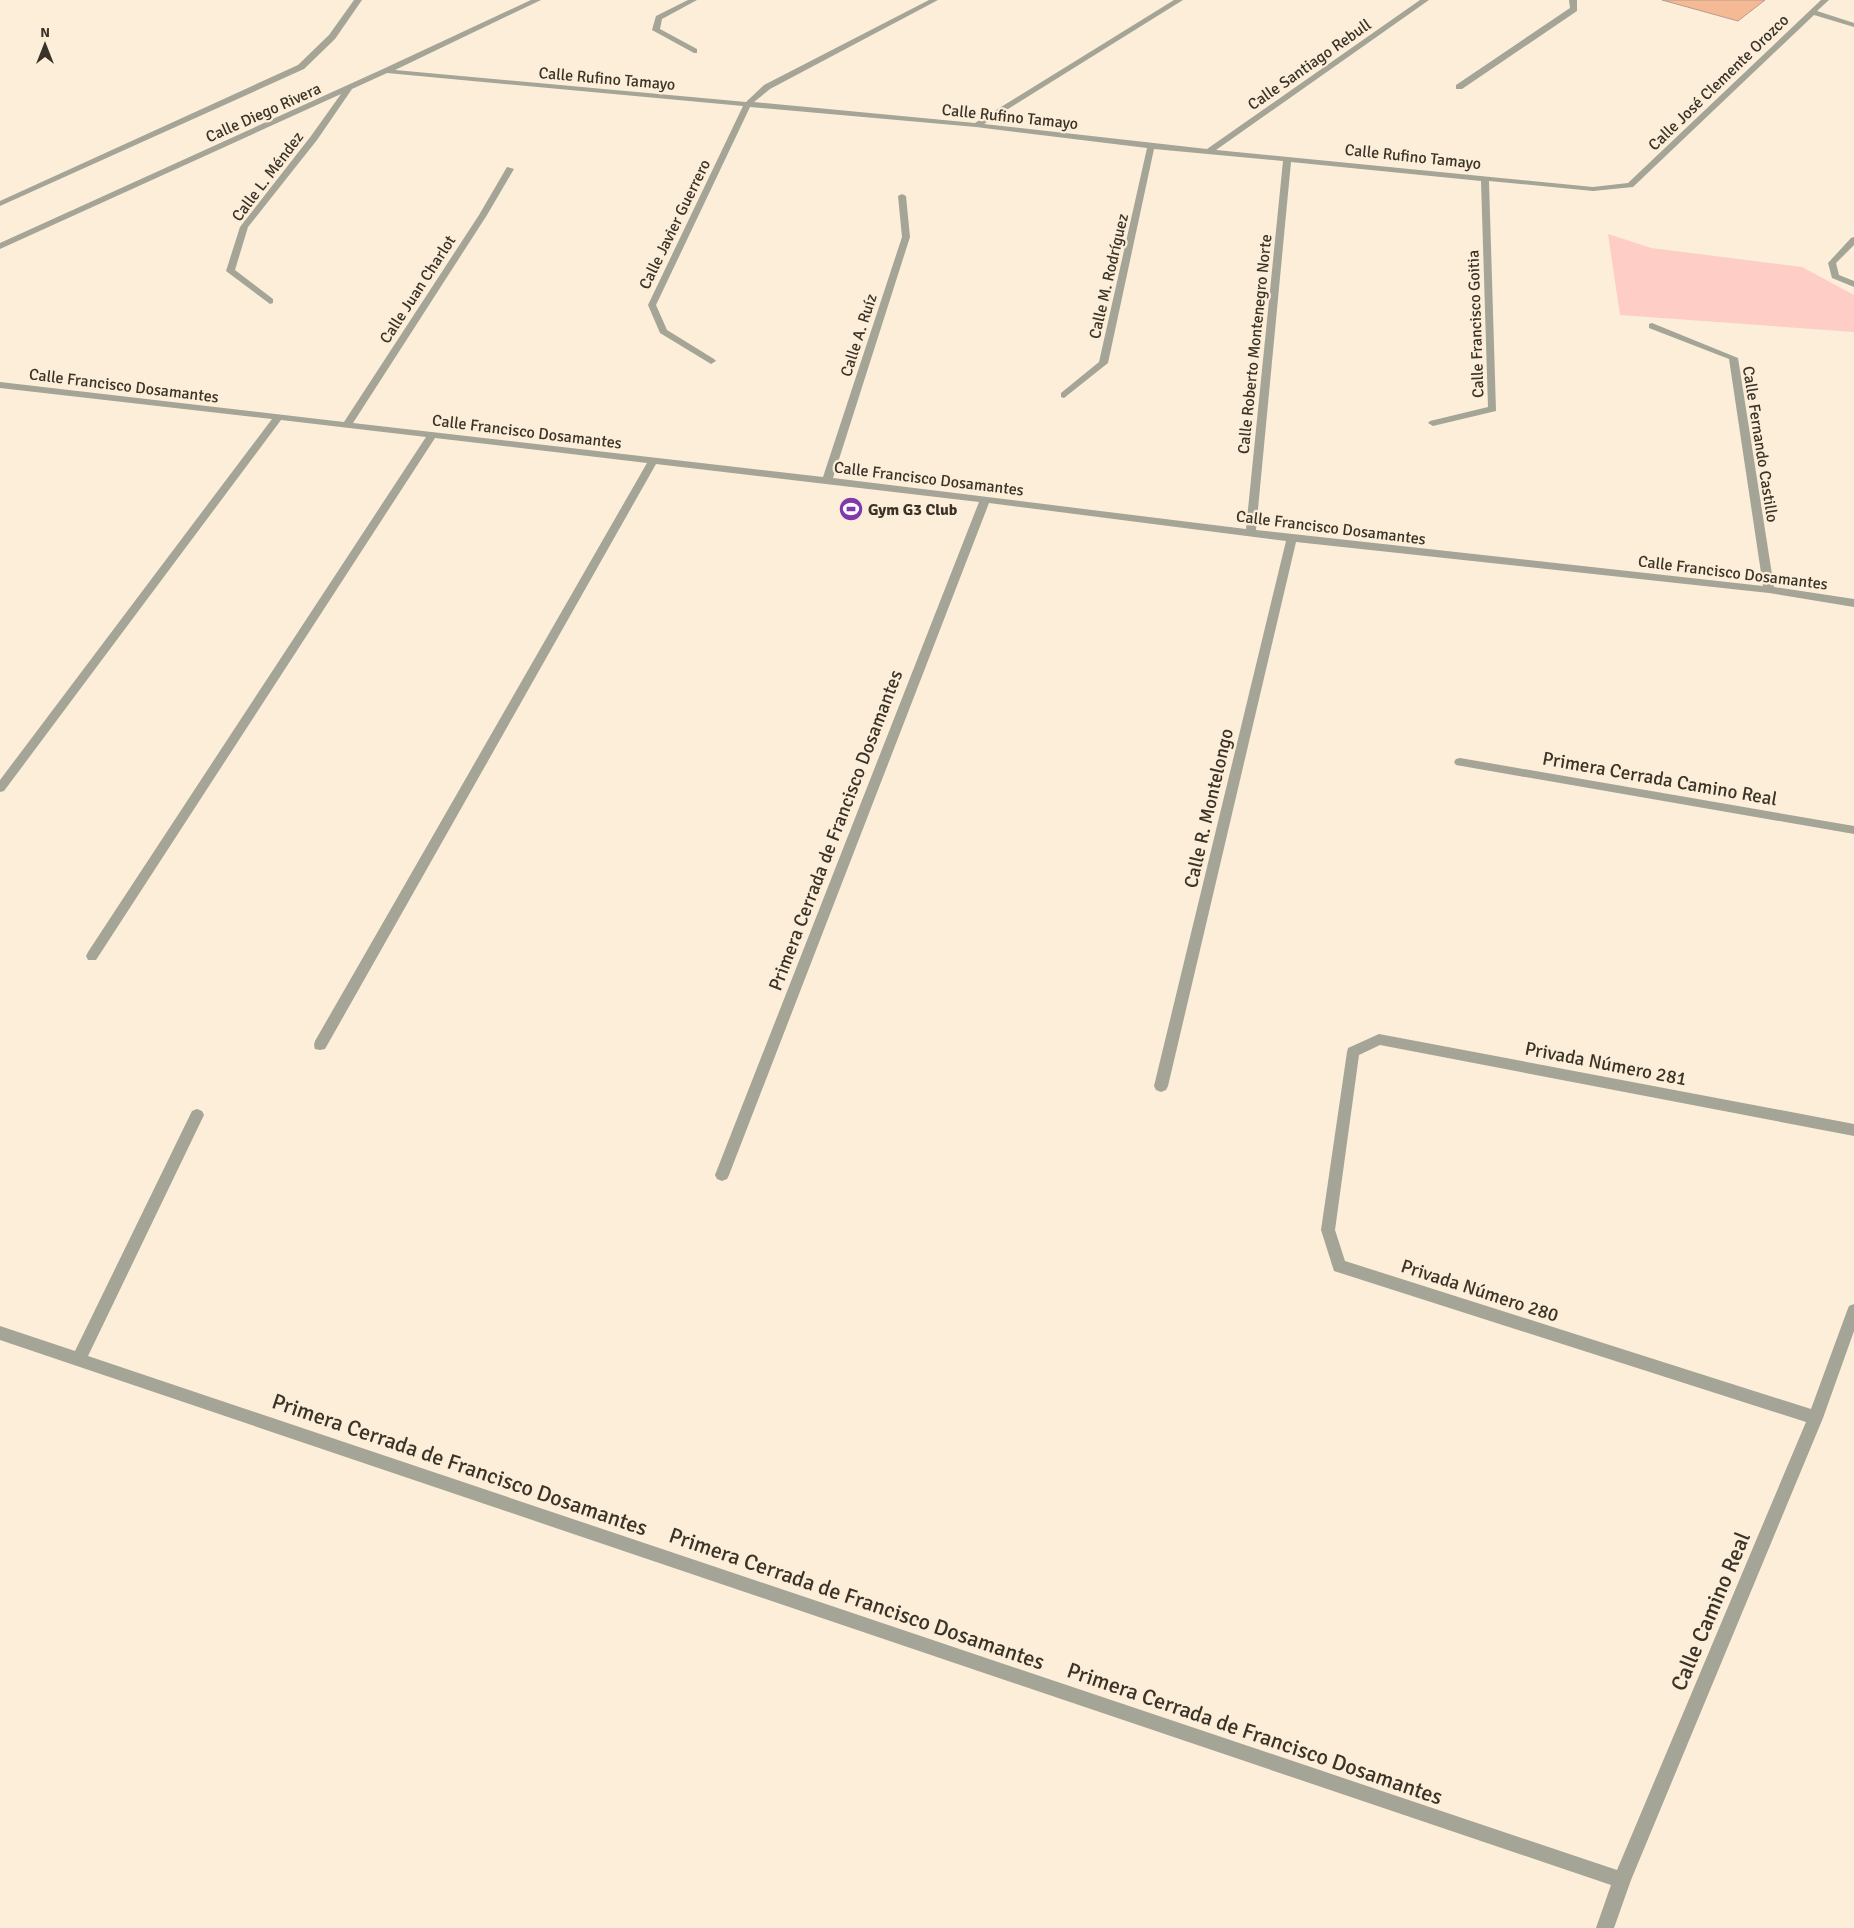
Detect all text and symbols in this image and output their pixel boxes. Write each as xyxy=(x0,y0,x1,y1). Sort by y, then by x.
street label: Calle José Clemente Orozco xyxy=(1644,10,1793,155)
street label: Calle Santiago Rebull xyxy=(1244,15,1375,115)
north arrow xyxy=(20,20,70,70)
text: N xyxy=(40,24,50,41)
street label: Calle Rufino Tamayo xyxy=(538,63,676,95)
street label: Calle Diego Rivera xyxy=(203,79,324,147)
street label: Calle Rufino Tamayo xyxy=(941,100,1079,134)
street label: Calle L. Méndez xyxy=(227,128,308,226)
street label: Calle Rufino Tamayo xyxy=(1344,140,1482,174)
street label: Calle Javier Guerrero xyxy=(635,156,715,293)
street label: Calle M. Rodríguez xyxy=(1085,212,1133,341)
street label: Calle Juan Charlot xyxy=(375,231,461,347)
street label: Calle Roberto Montenegro Norte xyxy=(1234,233,1276,455)
street label: Calle Francisco Goitia xyxy=(1463,250,1489,398)
street label: Calle A. Ruíz xyxy=(836,291,882,379)
street label: Calle Francisco Dosamantes xyxy=(28,364,220,408)
street label: Calle Fernando Castillo xyxy=(1738,365,1782,524)
street label: Calle Francisco Dosamantes xyxy=(431,410,623,454)
street label: Calle Francisco Dosamantes xyxy=(833,457,1025,501)
sports icon: Gym G3 Club xyxy=(838,496,864,522)
place label: Gym G3 Club xyxy=(868,500,958,520)
street label: Calle Francisco Dosamantes xyxy=(1235,506,1427,550)
street label: Calle Francisco Dosamantes xyxy=(1637,551,1829,595)
street label: Primera Cerrada de Francisco Dosamantes xyxy=(764,667,908,994)
street label: Calle R. Montelongo xyxy=(1179,726,1239,890)
street label: Primera Cerrada Camino Real xyxy=(1541,747,1779,811)
street label: Privada Número 281 xyxy=(1523,1037,1689,1091)
street label: Privada Número 280 xyxy=(1398,1254,1562,1328)
street label: Primera Cerrada de Francisco Dosamantes xyxy=(268,1387,651,1542)
street label: Primera Cerrada de Francisco Dosamantes xyxy=(665,1521,1048,1676)
street label: Calle Camino Real xyxy=(1665,1528,1756,1695)
street label: Primera Cerrada de Francisco Dosamantes xyxy=(1063,1656,1446,1811)

